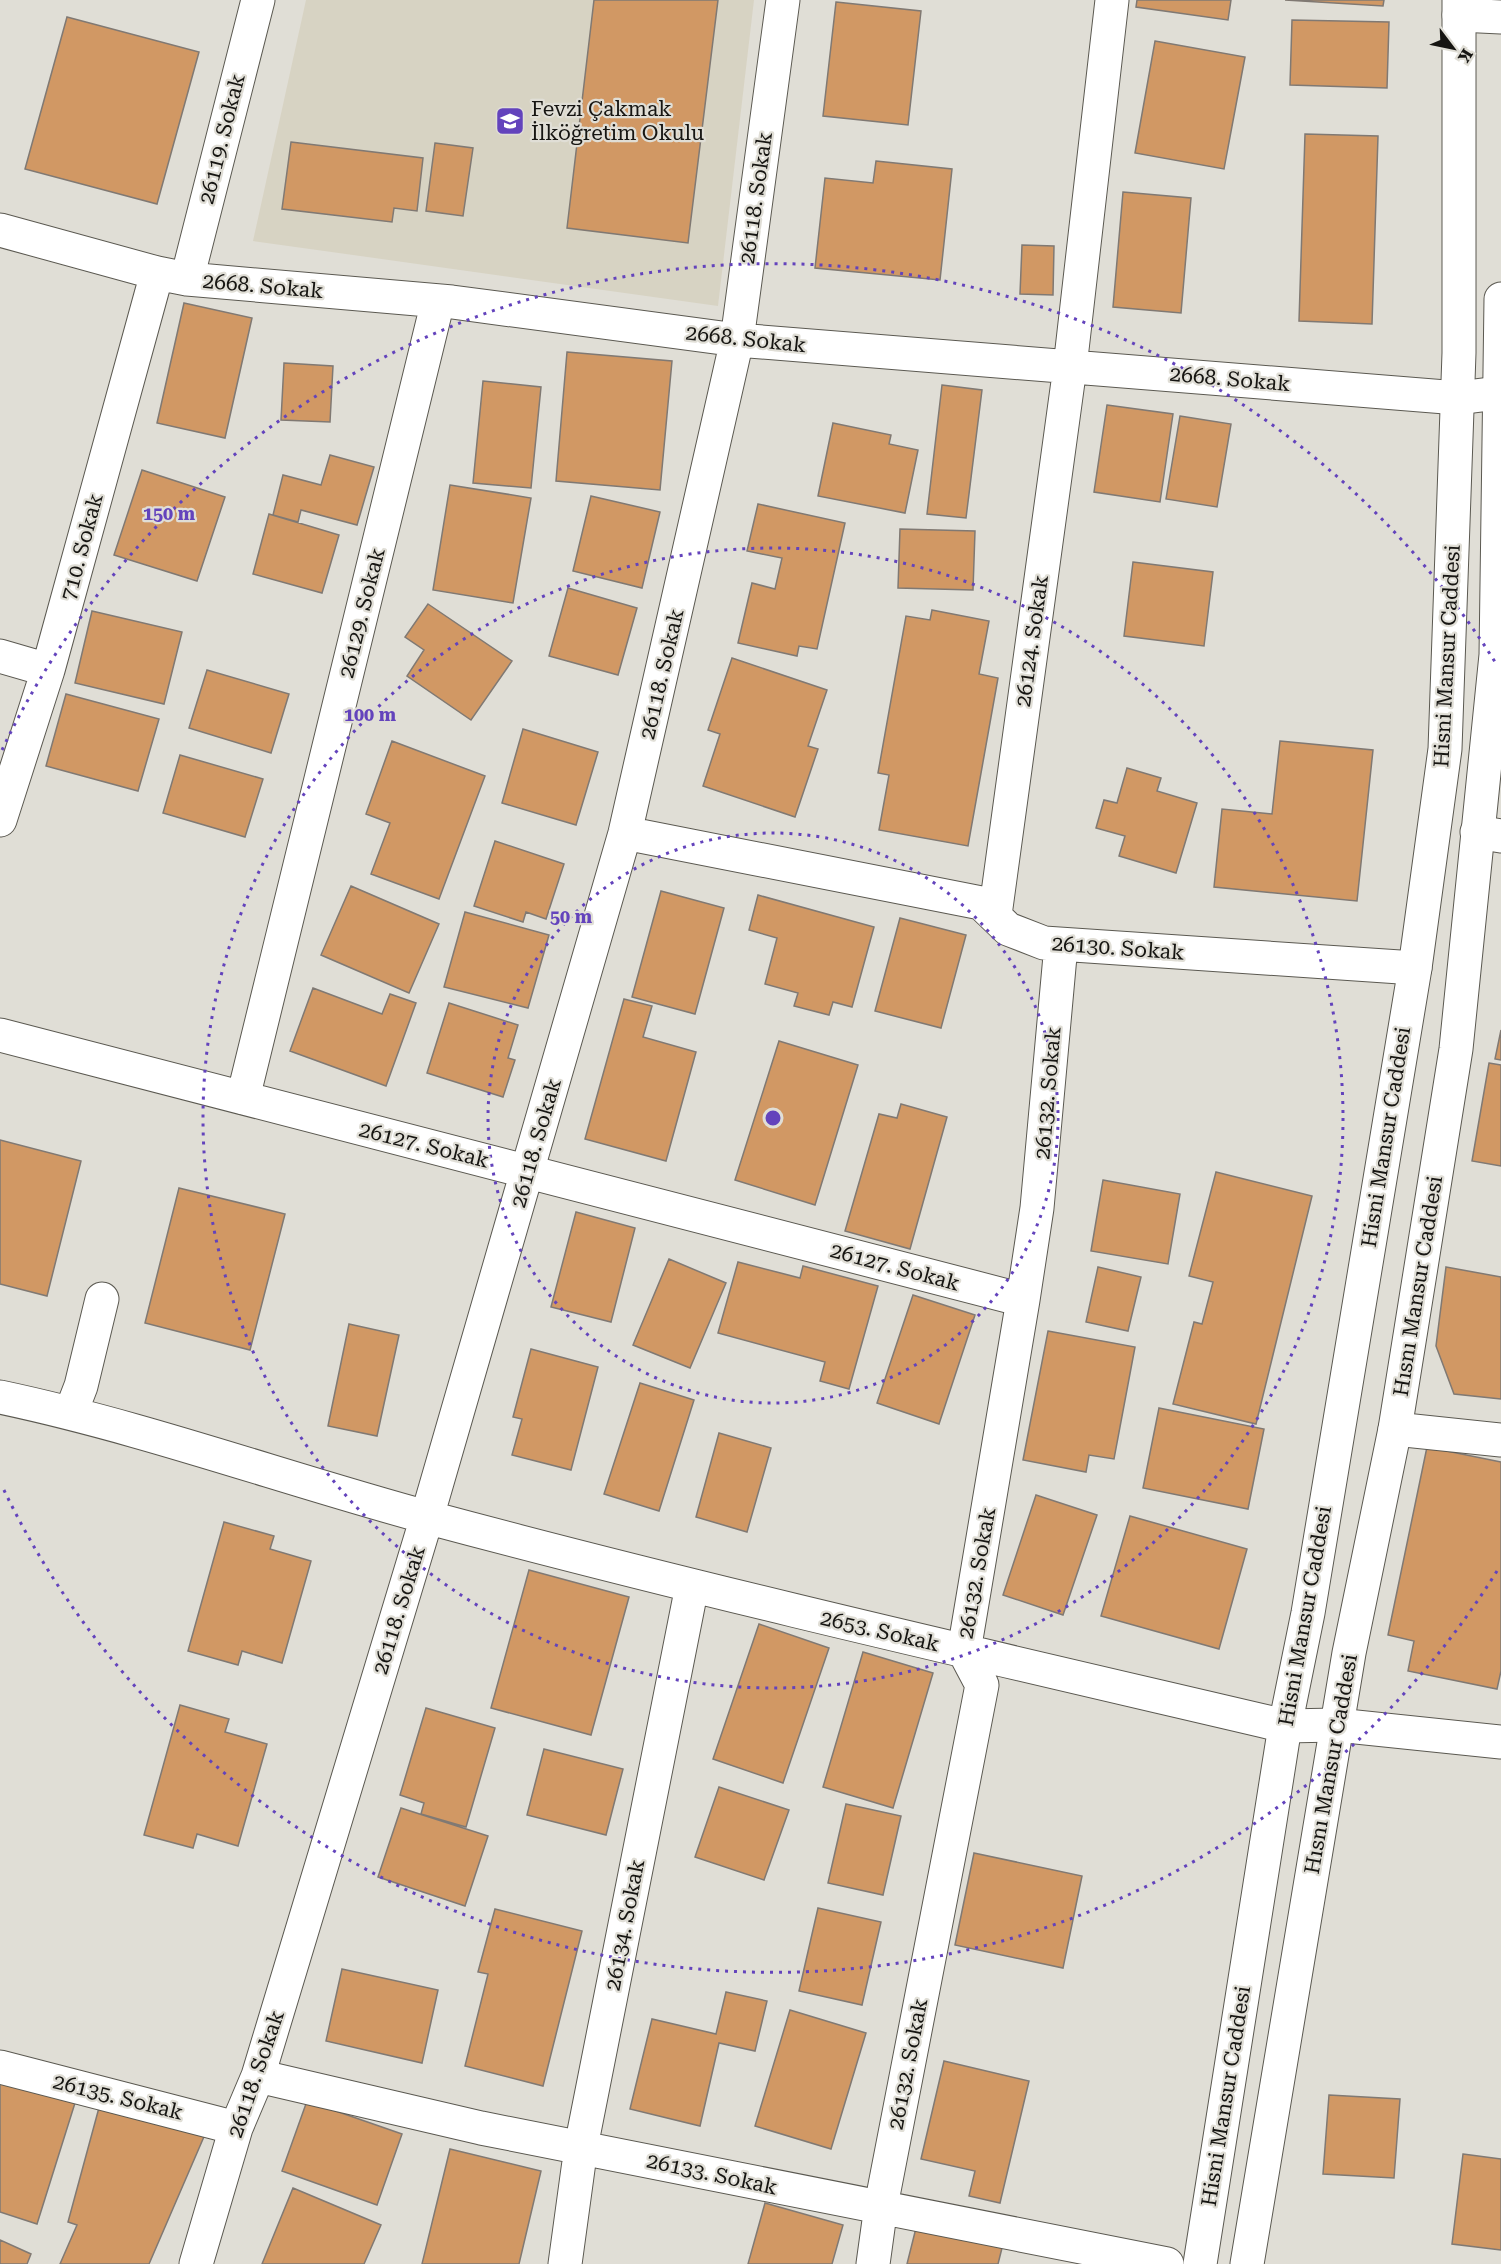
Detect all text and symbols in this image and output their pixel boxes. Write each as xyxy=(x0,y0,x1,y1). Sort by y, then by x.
north arrow xyxy=(1423,18,1483,78)
text: K xyxy=(1454,45,1477,66)
street label: 26119. Sokak xyxy=(194,72,250,206)
place label: Fevzi Çakmak İlköğretim Okulu xyxy=(531,97,704,145)
school or university icon: Fevzi Çakmak İlköğretim Okulu xyxy=(494,105,526,137)
street label: 26118. Sokak xyxy=(735,130,777,266)
street label: 2668. Sokak xyxy=(202,269,324,303)
street label: 2668. Sokak xyxy=(684,321,808,357)
street label: 2668. Sokak xyxy=(1169,362,1291,396)
street label: 710. Sokak xyxy=(56,491,108,603)
text: 150 m xyxy=(143,503,196,524)
street label: Hisni Mansur Caddesi xyxy=(1429,544,1465,768)
street label: 26129. Sokak xyxy=(334,546,390,680)
street label: 26124. Sokak xyxy=(1011,573,1053,709)
street label: 26118. Sokak xyxy=(635,606,689,742)
text: 100 m xyxy=(344,704,397,725)
text: 50 m xyxy=(550,906,593,927)
street label: 26130. Sokak xyxy=(1051,931,1185,965)
street label: Hisni Mansur Caddesi xyxy=(1357,1025,1415,1249)
street label: 26132. Sokak xyxy=(1030,1026,1066,1160)
street label: 26118. Sokak xyxy=(506,1076,566,1210)
centre of rings xyxy=(763,1108,783,1128)
street label: 26127. Sokak xyxy=(357,1117,491,1173)
street label: Hısnı Mansur Caddesi xyxy=(1389,1174,1447,1398)
street label: 26127. Sokak xyxy=(828,1238,962,1296)
street label: Hisni Mansur Caddesi xyxy=(1274,1504,1336,1728)
street label: 26132. Sokak xyxy=(954,1505,1000,1641)
street label: 26118. Sokak xyxy=(368,1543,430,1677)
street label: 2653. Sokak xyxy=(818,1606,942,1656)
street label: Hısnı Mansur Caddesi xyxy=(1300,1652,1362,1876)
street label: 26134. Sokak xyxy=(601,1857,649,1993)
street label: Hisni Mansur Caddesi xyxy=(1197,1984,1255,2208)
street label: 26132. Sokak xyxy=(884,1996,932,2132)
street label: 26118. Sokak xyxy=(223,2007,289,2141)
street label: 26135. Sokak xyxy=(51,2069,185,2125)
street label: 26133. Sokak xyxy=(644,2148,780,2200)

